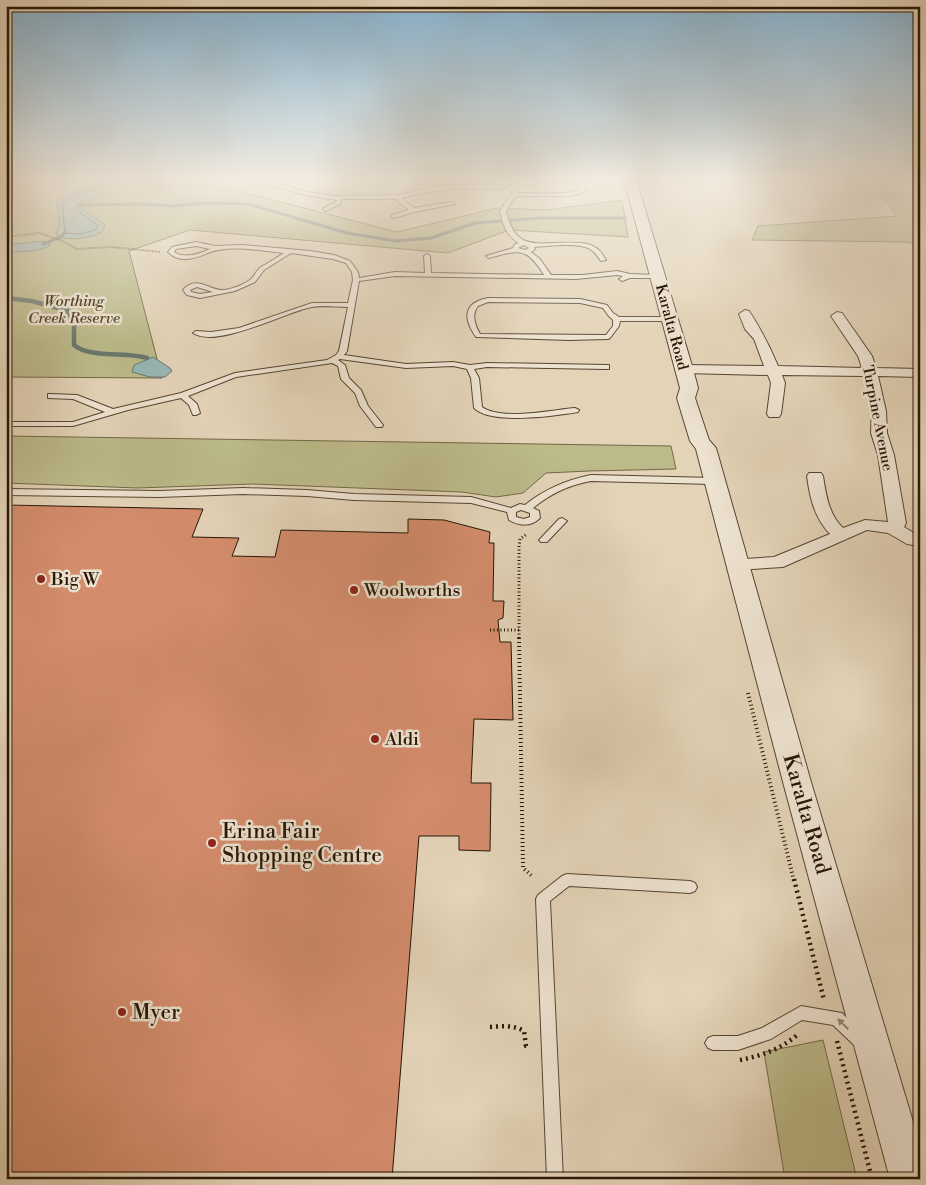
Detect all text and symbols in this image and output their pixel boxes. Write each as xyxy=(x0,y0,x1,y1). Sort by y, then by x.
street label: Karalta Road xyxy=(651,282,692,373)
park label: Worthing Creek Reserve xyxy=(28,292,120,328)
street label: Turpine Avenue xyxy=(858,364,897,473)
place label: Big W xyxy=(50,568,100,591)
marker: Big W xyxy=(35,573,47,585)
place label: Woolworths xyxy=(363,579,461,602)
marker: Woolworths xyxy=(348,584,360,596)
place label: Aldi xyxy=(384,728,419,751)
marker: Aldi xyxy=(369,733,381,745)
street label: Karalta Road xyxy=(776,751,836,878)
place label: Erina Fair Shopping Centre xyxy=(222,819,382,869)
marker: Erina Fair Shopping Centre xyxy=(206,837,218,849)
place label: Myer xyxy=(132,1000,180,1026)
marker: Myer xyxy=(116,1006,128,1018)
one-way arrow xyxy=(837,1018,849,1030)

